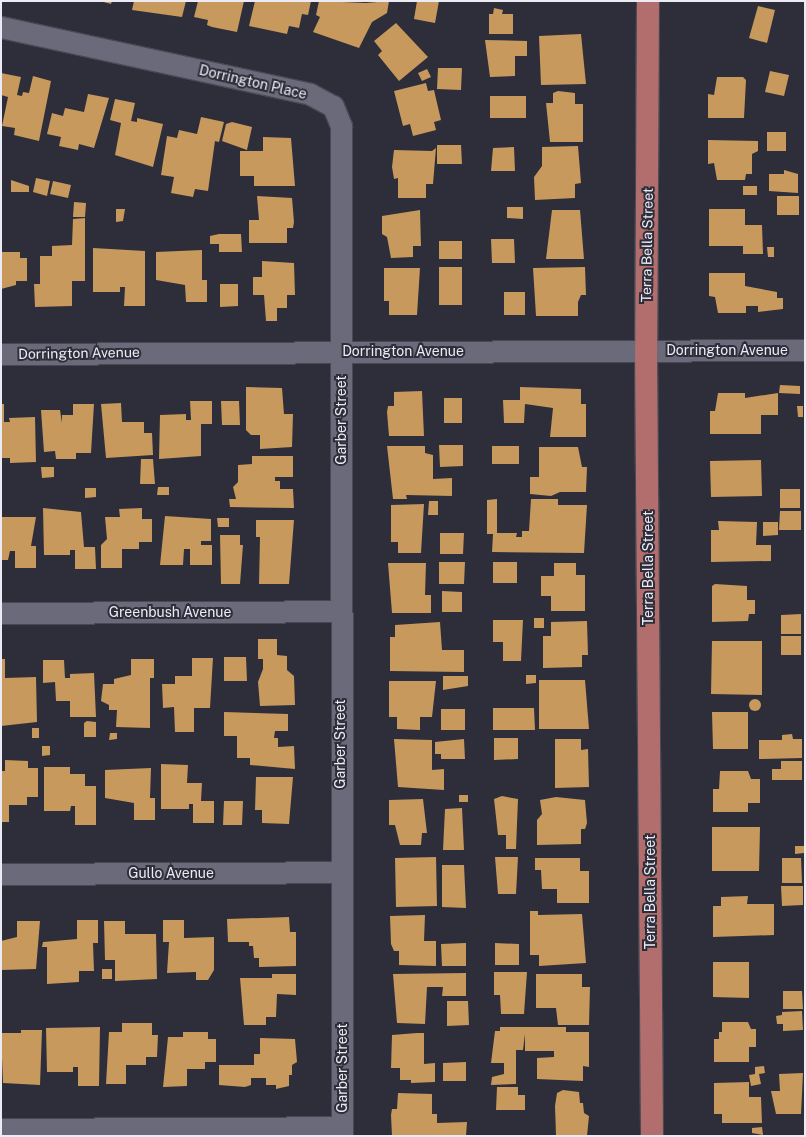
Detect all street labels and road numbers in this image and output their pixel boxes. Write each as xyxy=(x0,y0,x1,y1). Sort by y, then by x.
street label: Dorrington Place xyxy=(198,61,308,103)
street label: Terra Bella Street xyxy=(638,188,656,302)
street label: Dorrington Avenue xyxy=(666,342,788,358)
street label: Dorrington Avenue xyxy=(342,343,464,359)
street label: Dorrington Avenue xyxy=(18,344,140,362)
street label: Garber Street xyxy=(333,375,349,465)
street label: Terra Bella Street xyxy=(640,511,656,625)
street label: Greenbush Avenue xyxy=(109,604,231,620)
street label: Garber Street xyxy=(332,699,348,789)
street label: Terra Bella Street xyxy=(642,835,658,949)
street label: Gullo Avenue xyxy=(128,865,214,881)
street label: Garber Street xyxy=(334,1023,350,1113)

